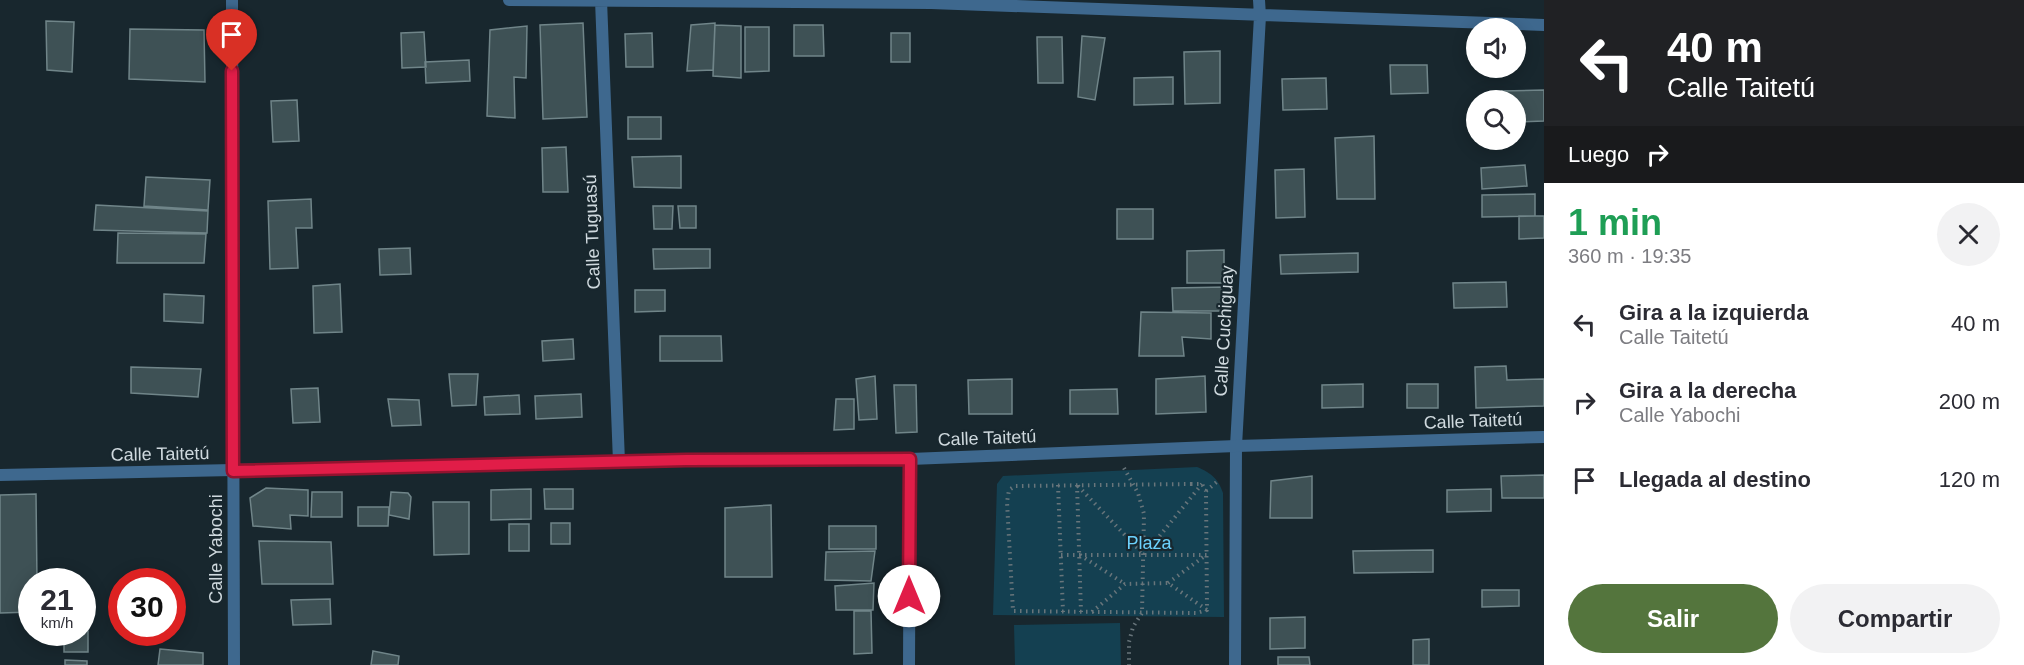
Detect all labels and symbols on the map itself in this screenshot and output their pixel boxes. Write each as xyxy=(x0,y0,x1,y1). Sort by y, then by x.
pin xyxy=(206,9,257,71)
street label: Calle Tuguasú xyxy=(580,174,604,290)
street label: Calle Cuchiguay xyxy=(1211,265,1237,397)
street label: Calle Taitetú xyxy=(1423,409,1523,433)
street label: Calle Taitetú xyxy=(937,426,1037,450)
street label: Calle Taitetú xyxy=(110,443,210,465)
street label: Calle Yabochi xyxy=(206,494,226,604)
park label: Plaza xyxy=(1126,533,1173,553)
position arrow xyxy=(877,564,941,628)
speed limit sign: 30 xyxy=(108,568,186,646)

